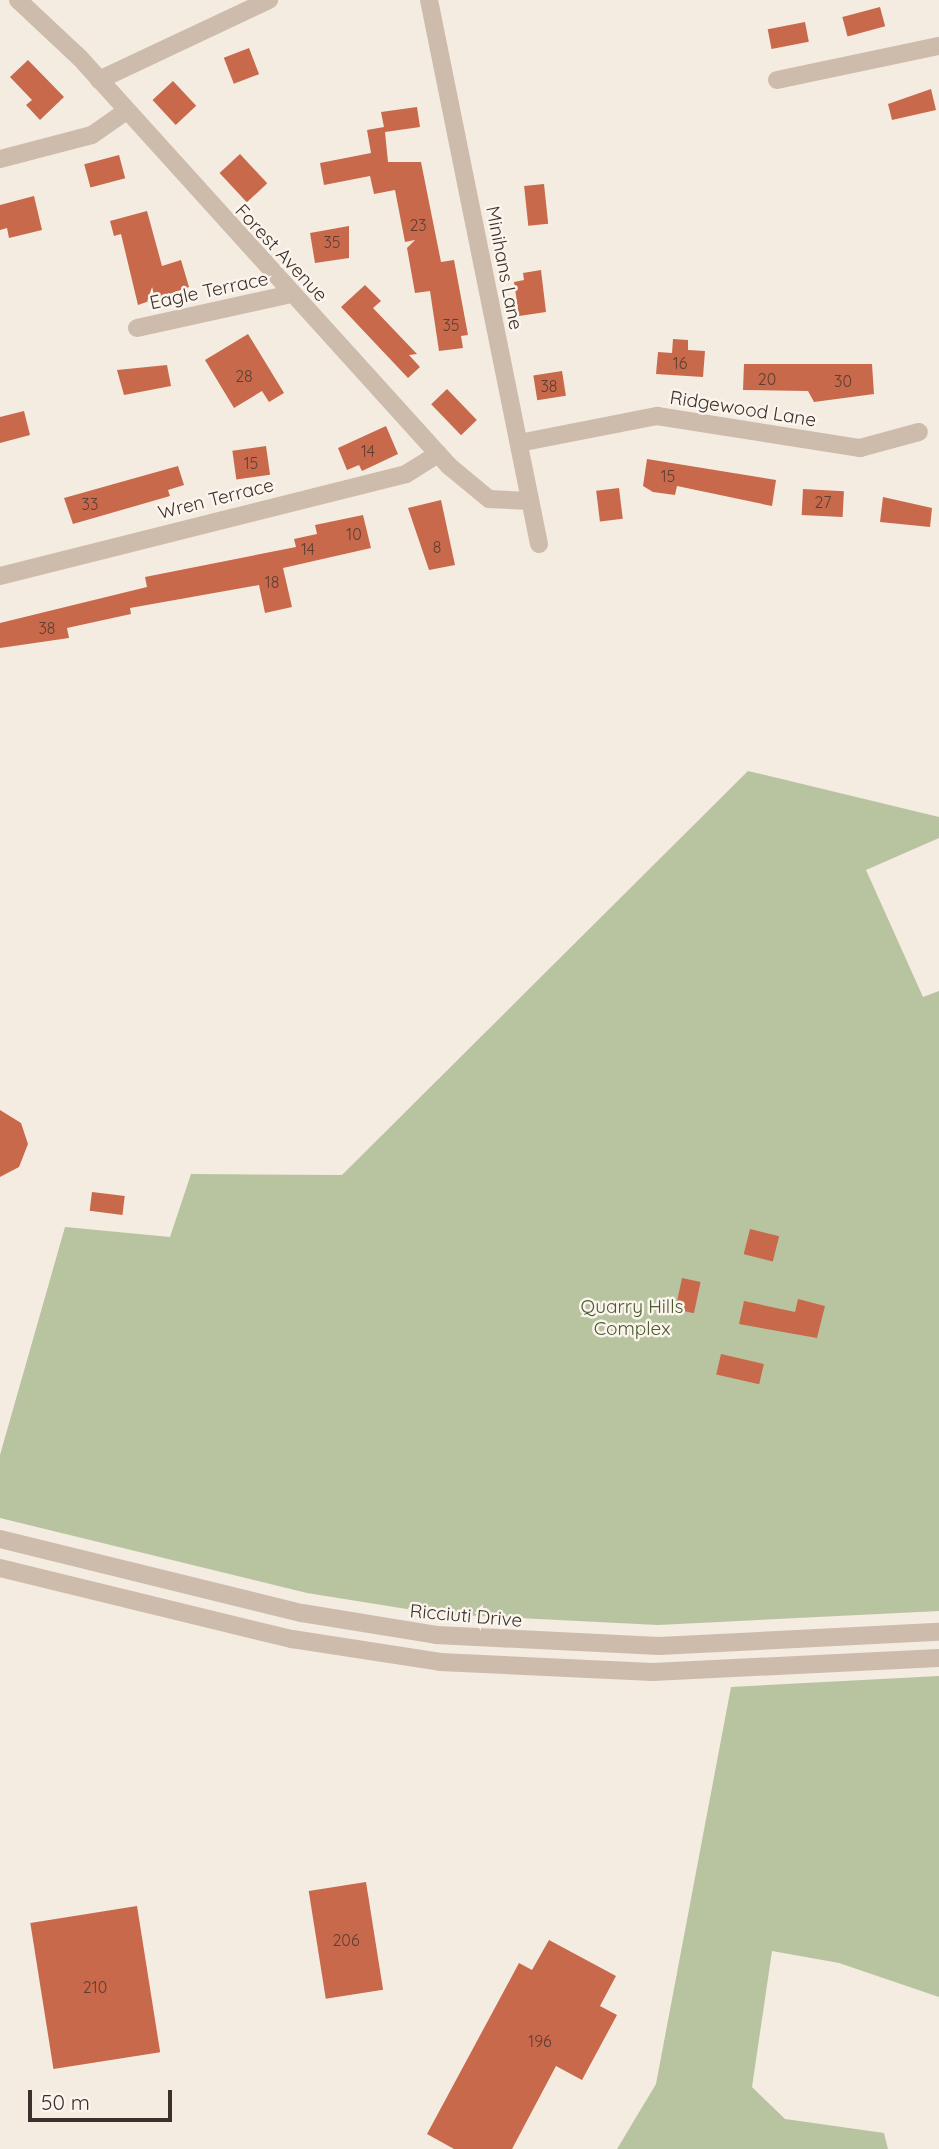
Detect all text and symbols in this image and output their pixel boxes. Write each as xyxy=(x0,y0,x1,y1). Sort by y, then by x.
street label: Forest Avenue xyxy=(230,199,332,307)
street label: Minihans Lane xyxy=(481,204,527,332)
house number: 23 xyxy=(409,215,427,235)
house number: 35 xyxy=(323,232,341,252)
street label: Eagle Terrace xyxy=(148,267,270,315)
house number: 35 xyxy=(442,315,460,335)
house number: 16 xyxy=(673,353,687,373)
house number: 28 xyxy=(235,366,253,386)
house number: 20 xyxy=(758,369,776,389)
house number: 30 xyxy=(834,371,852,391)
house number: 38 xyxy=(540,376,558,396)
street label: Ridgewood Lane xyxy=(668,386,818,432)
house number: 14 xyxy=(361,441,375,461)
house number: 15 xyxy=(244,453,258,473)
house number: 15 xyxy=(661,466,675,486)
street label: Wren Terrace xyxy=(156,474,276,524)
house number: 27 xyxy=(815,492,831,512)
house number: 33 xyxy=(82,494,98,514)
house number: 10 xyxy=(346,524,362,544)
house number: 8 xyxy=(433,537,441,557)
house number: 14 xyxy=(301,539,315,559)
house number: 18 xyxy=(265,572,279,592)
house number: 38 xyxy=(38,618,56,638)
park label: Quarry Hills Complex xyxy=(580,1296,684,1340)
street label: Ricciuti Drive xyxy=(409,1600,523,1632)
house number: 206 xyxy=(333,1930,359,1950)
house number: 210 xyxy=(83,1977,107,1997)
house number: 196 xyxy=(528,2031,552,2051)
scale bar xyxy=(32,2076,175,2120)
text: 50 m xyxy=(41,2089,90,2115)

